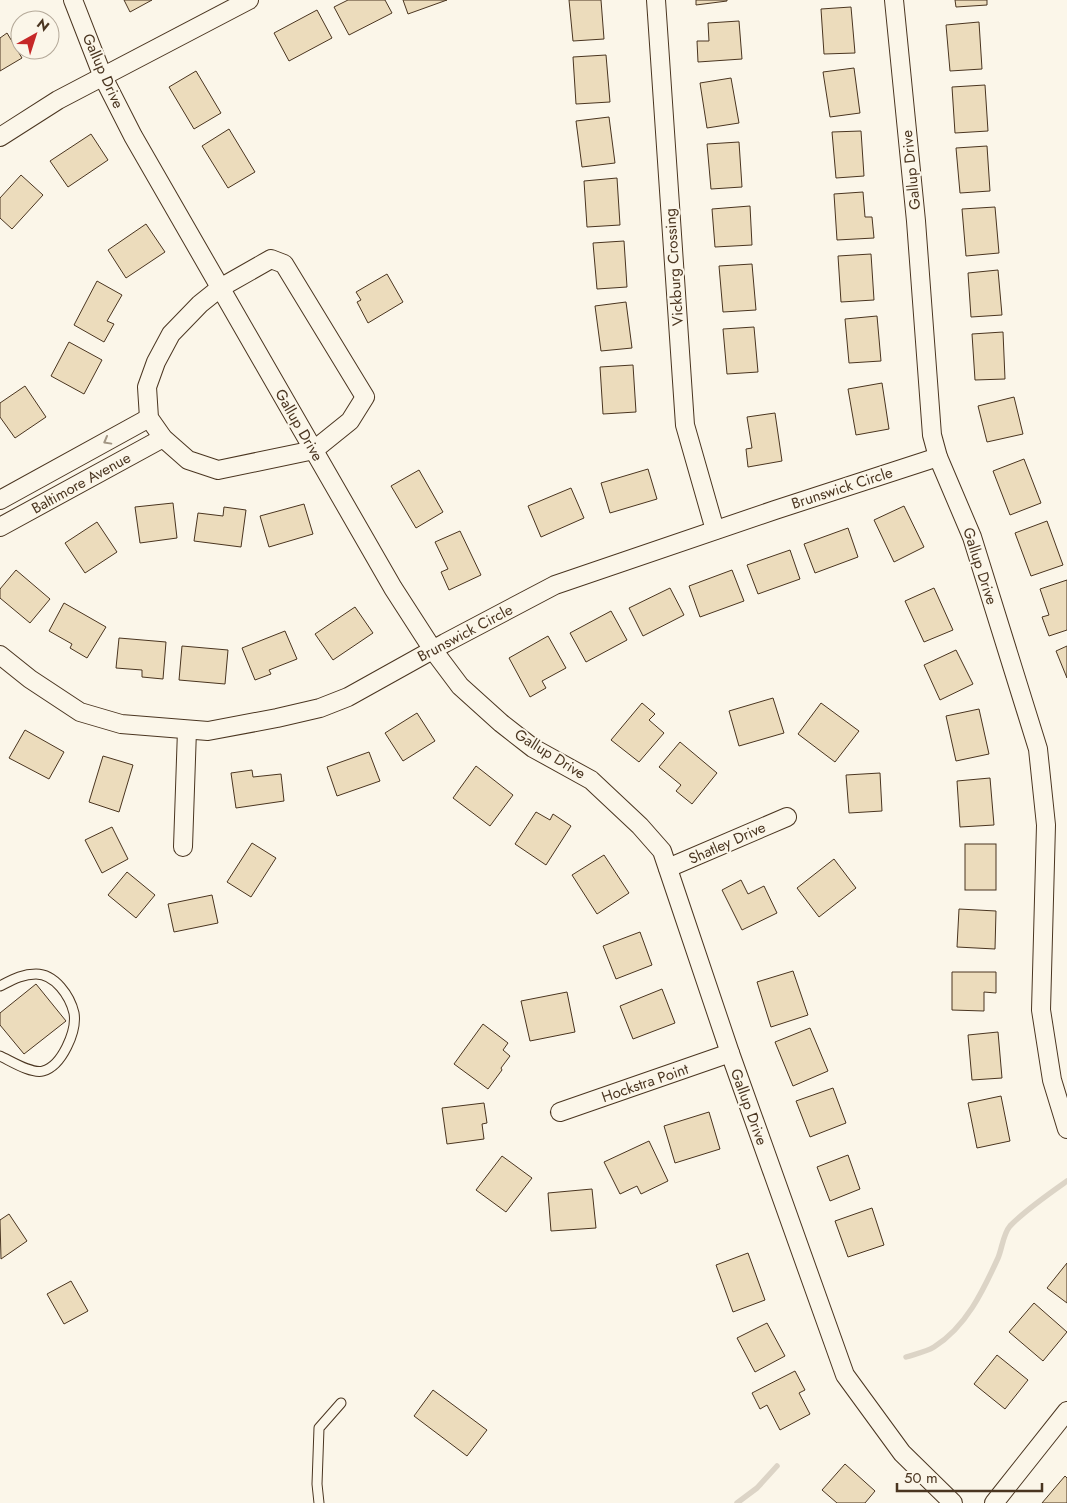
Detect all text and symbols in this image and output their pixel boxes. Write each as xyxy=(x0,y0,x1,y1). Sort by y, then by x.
north arrow xyxy=(10,10,60,60)
text: N xyxy=(33,14,54,36)
street label: Gallup Drive xyxy=(77,30,129,112)
street label: Gallup Drive xyxy=(896,129,926,211)
street label: Vickburg Crossing xyxy=(659,207,689,327)
street label: Gallup Drive xyxy=(269,385,329,465)
one-way arrow xyxy=(103,435,112,445)
street label: Baltimore Avenue xyxy=(27,447,135,519)
street label: Brunswick Circle xyxy=(789,461,896,515)
street label: Gallup Drive xyxy=(957,525,1003,608)
street label: Brunswick Circle xyxy=(413,599,517,667)
street label: Gallup Drive xyxy=(510,723,590,785)
street label: Shatley Drive xyxy=(685,816,769,870)
street label: Hockstra Point xyxy=(599,1058,692,1108)
street label: Gallup Drive xyxy=(725,1066,773,1149)
scale bar xyxy=(897,1460,1042,1492)
text: 50 m xyxy=(904,1467,938,1489)

